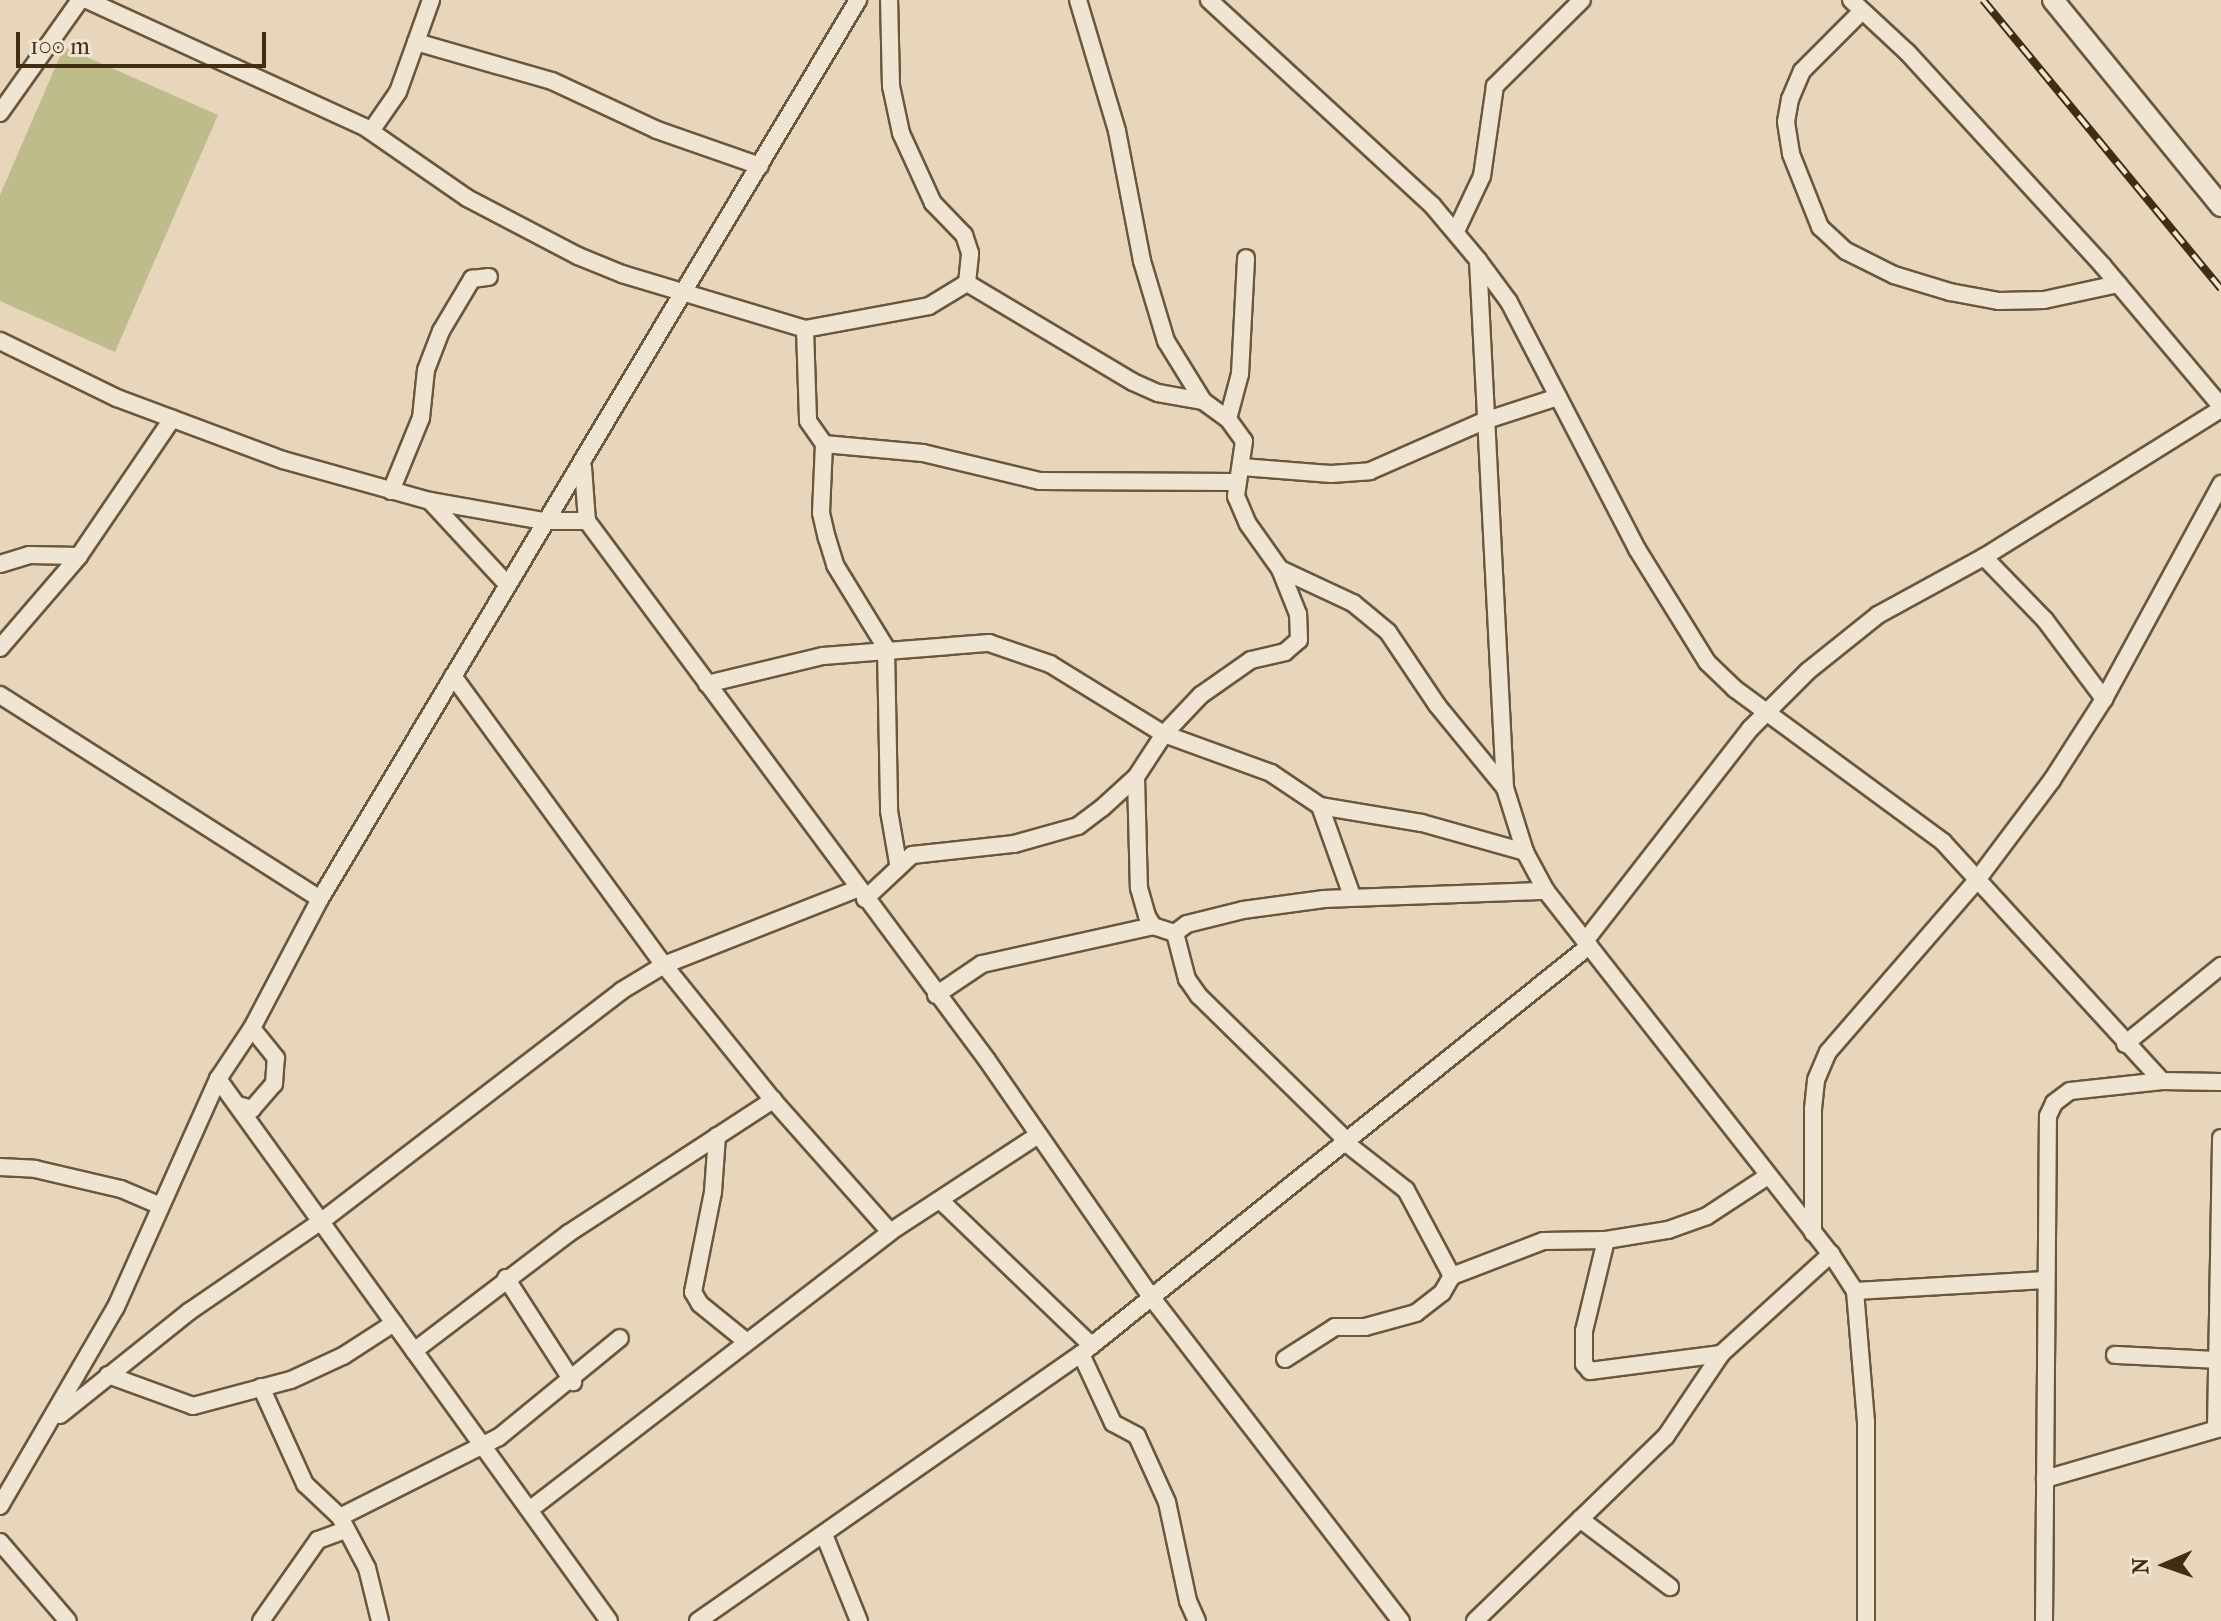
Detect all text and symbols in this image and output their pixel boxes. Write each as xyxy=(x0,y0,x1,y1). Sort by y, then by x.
scale bar xyxy=(20,16,270,66)
text: 100 m xyxy=(30,32,90,60)
north arrow xyxy=(2125,1525,2205,1605)
text: N xyxy=(2128,1557,2154,1575)

